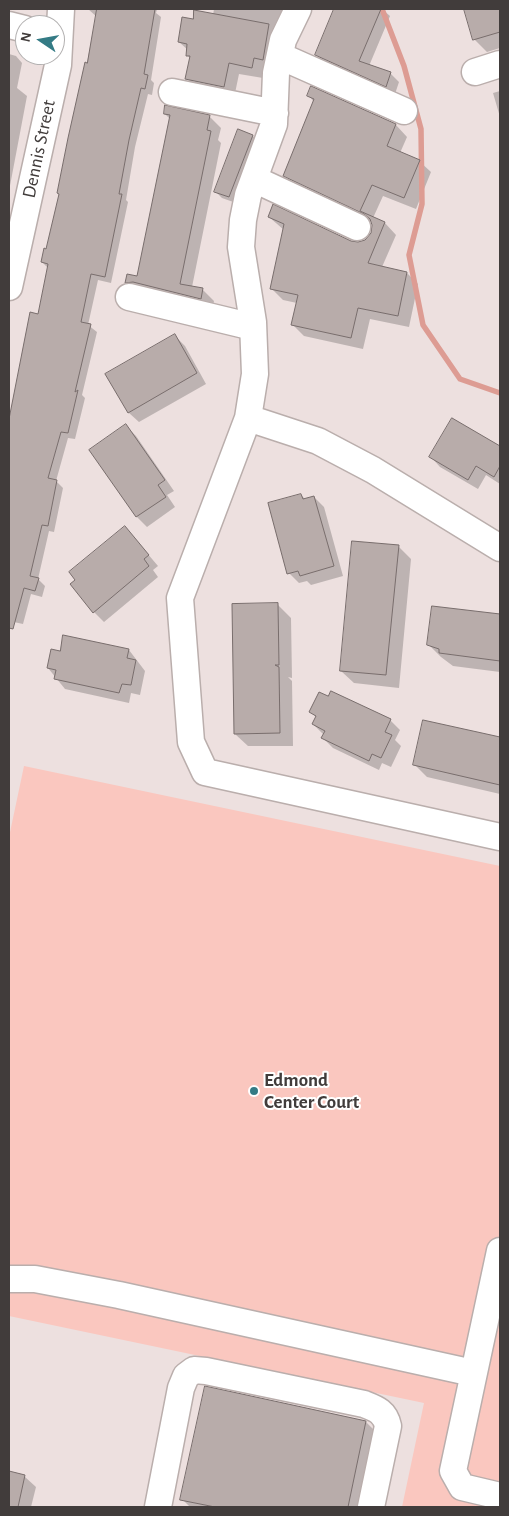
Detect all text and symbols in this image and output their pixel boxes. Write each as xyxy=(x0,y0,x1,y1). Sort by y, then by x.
north arrow xyxy=(15,15,65,65)
text: N xyxy=(18,31,34,43)
street label: Dennis Street xyxy=(17,98,61,200)
place label: Edmond Center Court xyxy=(264,1069,359,1113)
marker: Edmond Center Court xyxy=(248,1085,260,1097)

